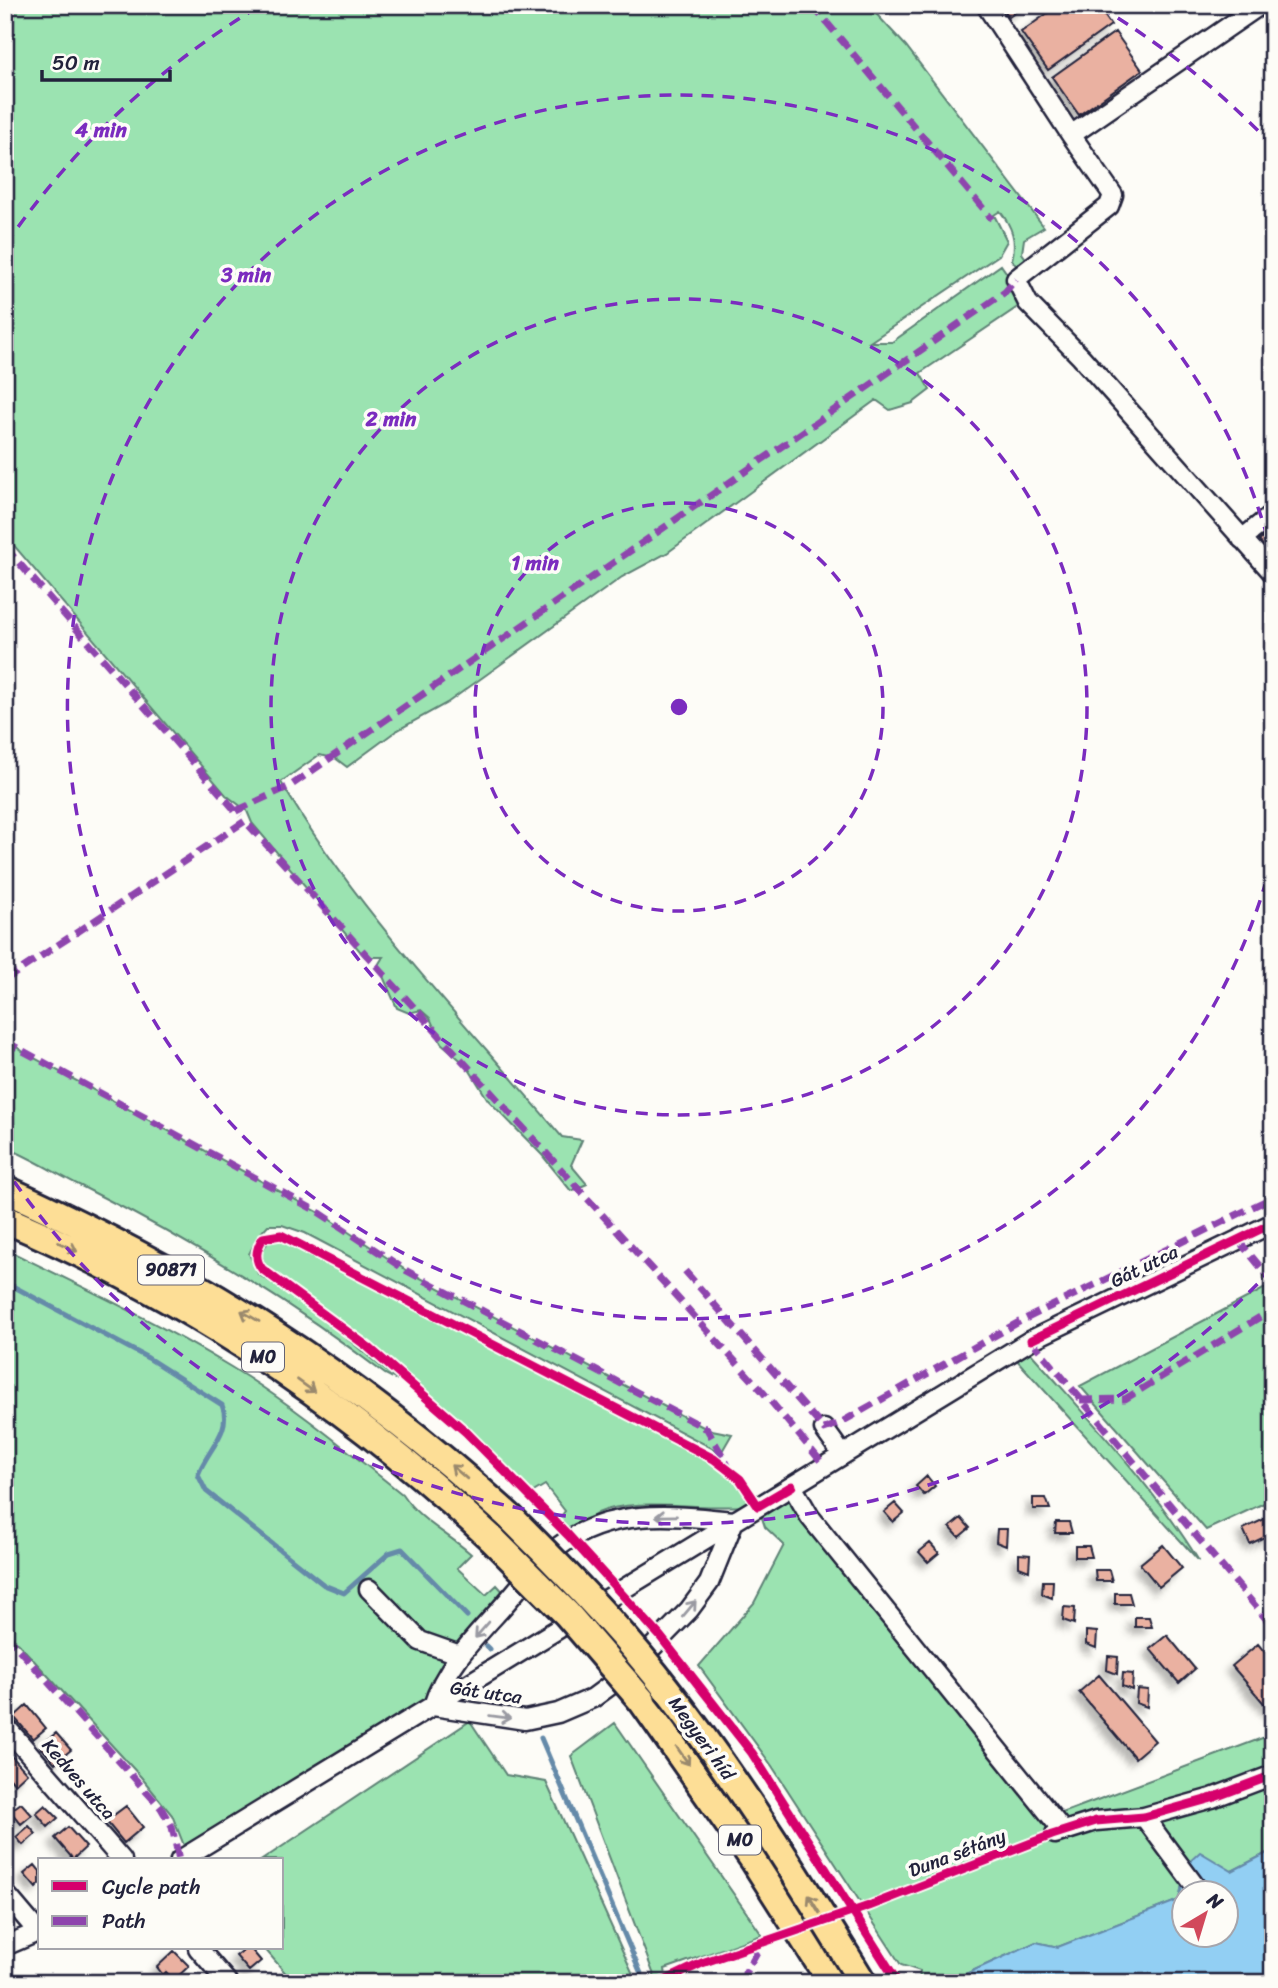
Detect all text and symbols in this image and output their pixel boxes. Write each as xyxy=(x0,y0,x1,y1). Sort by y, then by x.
scale bar xyxy=(42,38,170,82)
text: 50 m xyxy=(52,44,100,82)
text: 4 min xyxy=(74,111,128,149)
text: 3 min xyxy=(220,256,272,294)
text: 2 min xyxy=(365,400,417,438)
text: 1 min xyxy=(511,544,560,582)
centre of rings xyxy=(667,695,691,719)
street label: Gát utca xyxy=(1104,1235,1184,1297)
one-way arrow xyxy=(57,1241,78,1254)
road number: 90871 xyxy=(138,1255,204,1284)
one-way arrow xyxy=(240,1309,260,1323)
road number: M0 xyxy=(242,1342,284,1372)
one-way arrow xyxy=(296,1379,315,1393)
one-way arrow xyxy=(451,1464,469,1480)
one-way arrow xyxy=(655,1509,678,1523)
one-way arrow xyxy=(681,1601,697,1619)
one-way arrow xyxy=(474,1621,490,1639)
street label: Gát utca xyxy=(448,1671,524,1713)
street label: Megyeri híd xyxy=(660,1689,745,1788)
one-way arrow xyxy=(489,1710,511,1723)
street label: Kedves utca xyxy=(34,1730,125,1828)
one-way arrow xyxy=(676,1746,690,1765)
street label: Duna sétány xyxy=(903,1819,1011,1887)
road number: M0 xyxy=(719,1826,761,1854)
legend xyxy=(38,1858,284,1950)
text: Cycle path xyxy=(102,1868,201,1906)
north arrow xyxy=(1170,1880,1240,1950)
text: N xyxy=(1199,1883,1231,1919)
one-way arrow xyxy=(807,1895,822,1914)
text: Path xyxy=(102,1902,145,1940)

